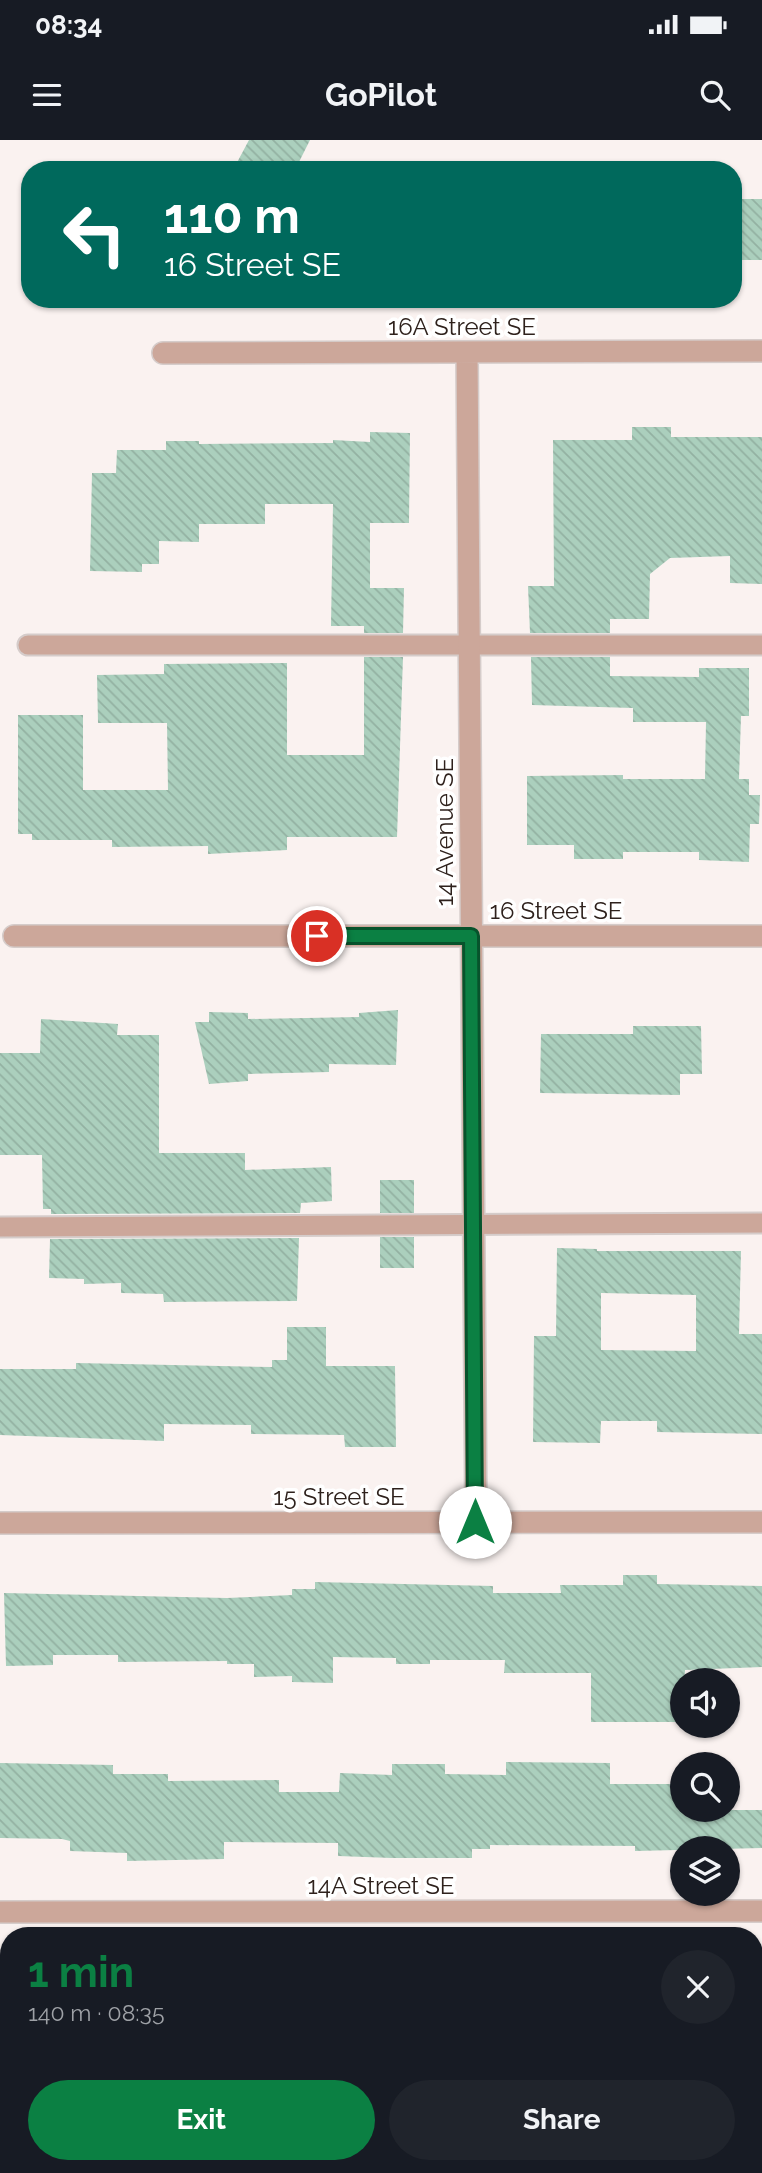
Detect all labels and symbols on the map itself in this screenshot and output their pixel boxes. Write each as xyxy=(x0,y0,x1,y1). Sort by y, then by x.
street label: 16A Street SE xyxy=(388,312,536,341)
street label: 14 Avenue SE xyxy=(430,758,459,906)
street label: 16 Street SE xyxy=(490,896,622,925)
pin xyxy=(287,906,347,966)
street label: 15 Street SE xyxy=(273,1482,405,1511)
position arrow xyxy=(438,1485,512,1559)
street label: 14A Street SE xyxy=(308,1871,454,1900)

